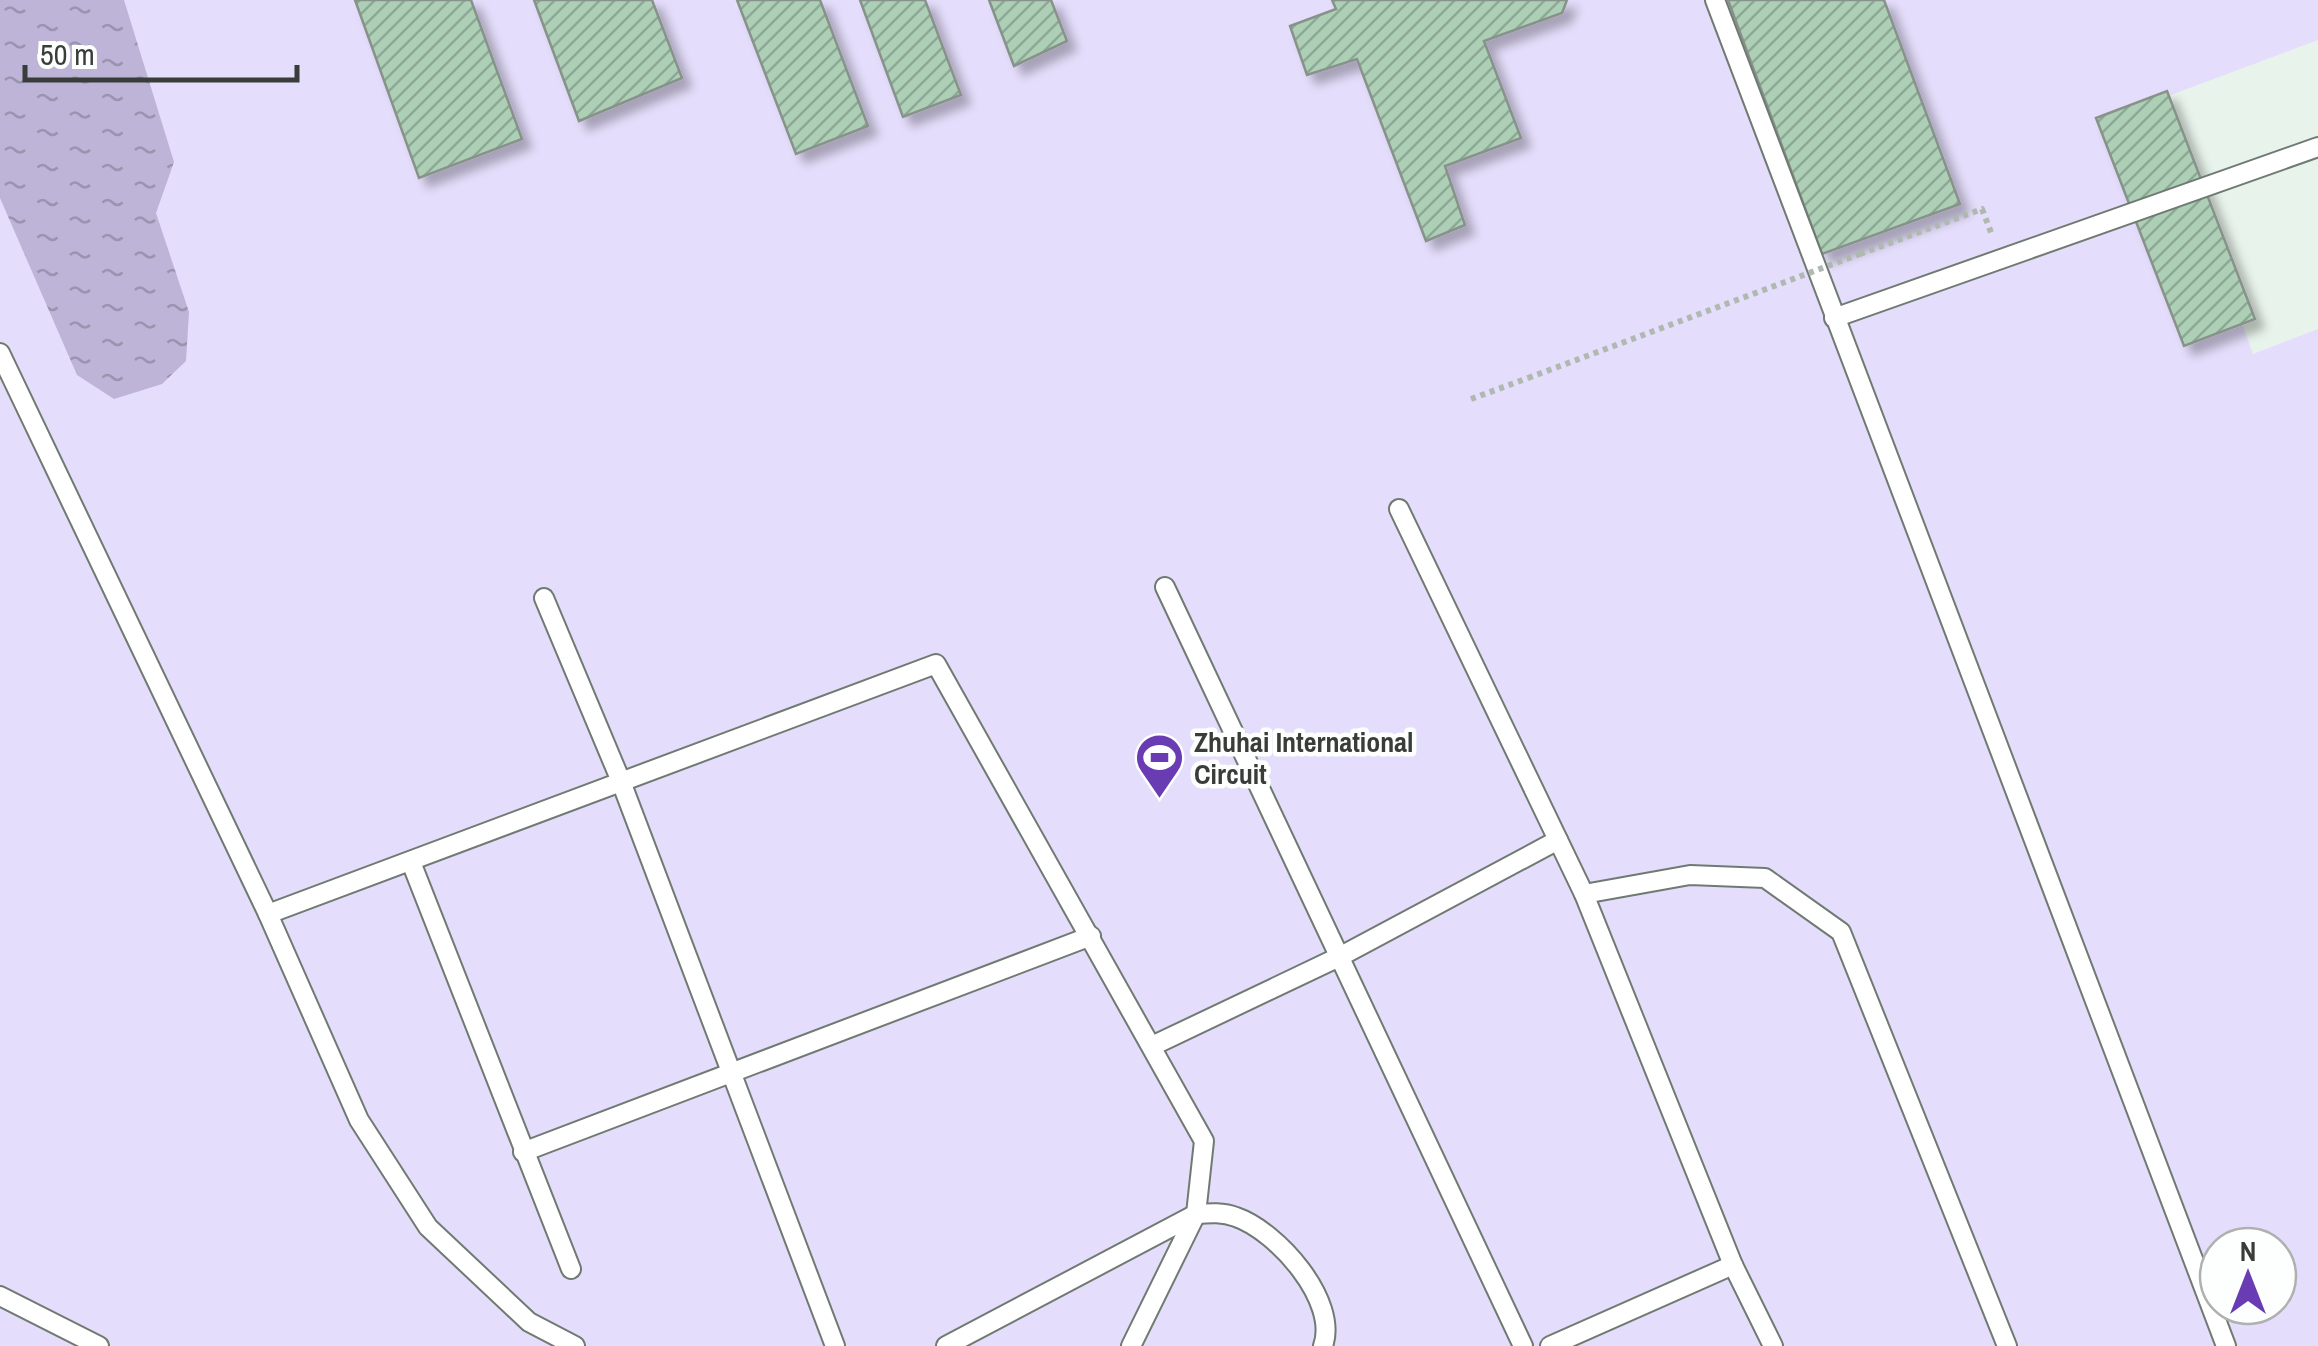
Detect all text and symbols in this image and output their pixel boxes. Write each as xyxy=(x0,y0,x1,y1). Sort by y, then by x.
scale bar xyxy=(25,20,298,82)
text: 50 m xyxy=(40,34,95,74)
place label: Zhuhai International Circuit xyxy=(1194,723,1413,793)
sports icon: Zhuhai International Circuit xyxy=(1133,732,1185,800)
north arrow xyxy=(2198,1226,2298,1326)
text: N xyxy=(2240,1232,2256,1270)

